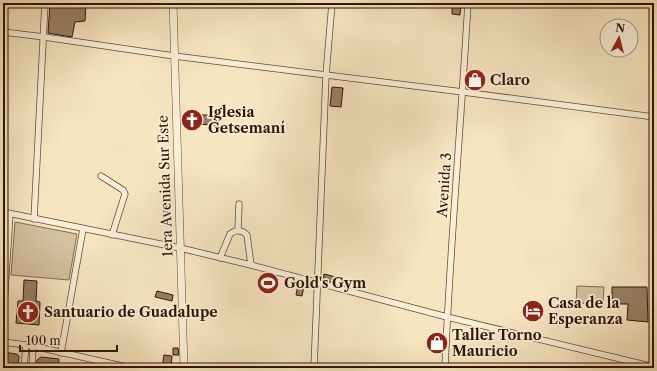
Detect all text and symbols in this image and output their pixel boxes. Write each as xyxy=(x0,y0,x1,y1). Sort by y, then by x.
north arrow xyxy=(599,18,639,58)
text: N xyxy=(615,21,626,36)
shop icon: Claro xyxy=(462,67,488,93)
place label: Claro xyxy=(490,71,530,89)
place label: Iglesia Getsemaní xyxy=(208,103,285,137)
church icon: Iglesia Getsemaní xyxy=(179,107,205,133)
street label: 1era Avenida Sur Este xyxy=(154,115,176,257)
street label: Avenida 3 xyxy=(433,152,455,219)
sports icon: Gold's Gym xyxy=(255,270,281,296)
place label: Gold's Gym xyxy=(284,274,366,292)
place label: Casa de la Esperanza xyxy=(548,294,624,328)
hotel icon: Casa de la Esperanza xyxy=(520,298,546,324)
church icon: Santuario de Guadalupe xyxy=(15,299,41,325)
place label: Santuario de Guadalupe xyxy=(44,303,218,321)
place label: Taller Torno Mauricio xyxy=(452,326,542,360)
scale bar xyxy=(20,327,117,353)
shop icon: Taller Torno Mauricio xyxy=(424,330,450,356)
text: 100 m xyxy=(26,333,61,348)

